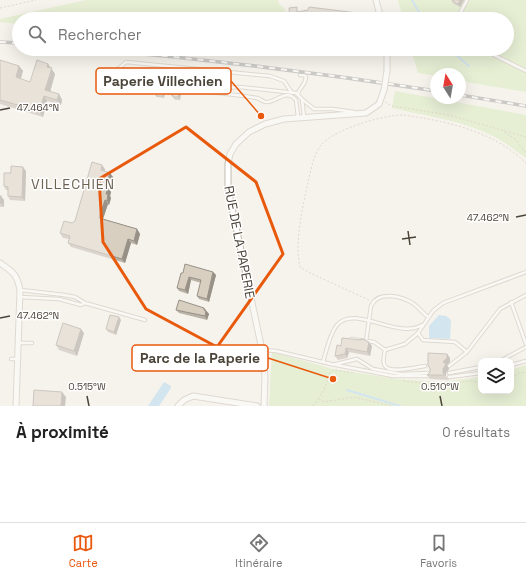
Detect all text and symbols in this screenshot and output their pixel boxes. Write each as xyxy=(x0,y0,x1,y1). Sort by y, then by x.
search box xyxy=(12,12,514,56)
icon: search xyxy=(26,23,48,45)
text: Rechercher xyxy=(58,25,141,44)
callout: Paperie Villechien xyxy=(96,68,231,94)
north arrow xyxy=(430,68,466,104)
text: Paperie Villechien xyxy=(103,72,223,90)
text: 47.464°N xyxy=(17,101,59,114)
district label: VILLECHIEN xyxy=(31,175,115,193)
street label: RUE DE LA PAPERIE xyxy=(220,184,259,300)
text: 47.462°N xyxy=(467,211,509,224)
text: 47.462°N xyxy=(17,309,59,322)
callout: Parc de la Paperie xyxy=(132,345,268,371)
text: Parc de la Paperie xyxy=(140,349,260,367)
map controls xyxy=(478,358,514,394)
button: layers xyxy=(478,358,514,394)
text: 0.515°W xyxy=(68,380,106,393)
text: 0.510°W xyxy=(421,380,459,393)
text: À proximité xyxy=(16,421,109,443)
text: 0 résultats xyxy=(442,424,510,441)
tab: Carte xyxy=(69,532,98,570)
tab: Itinéraire xyxy=(235,532,283,570)
tab: Favoris xyxy=(420,532,457,570)

